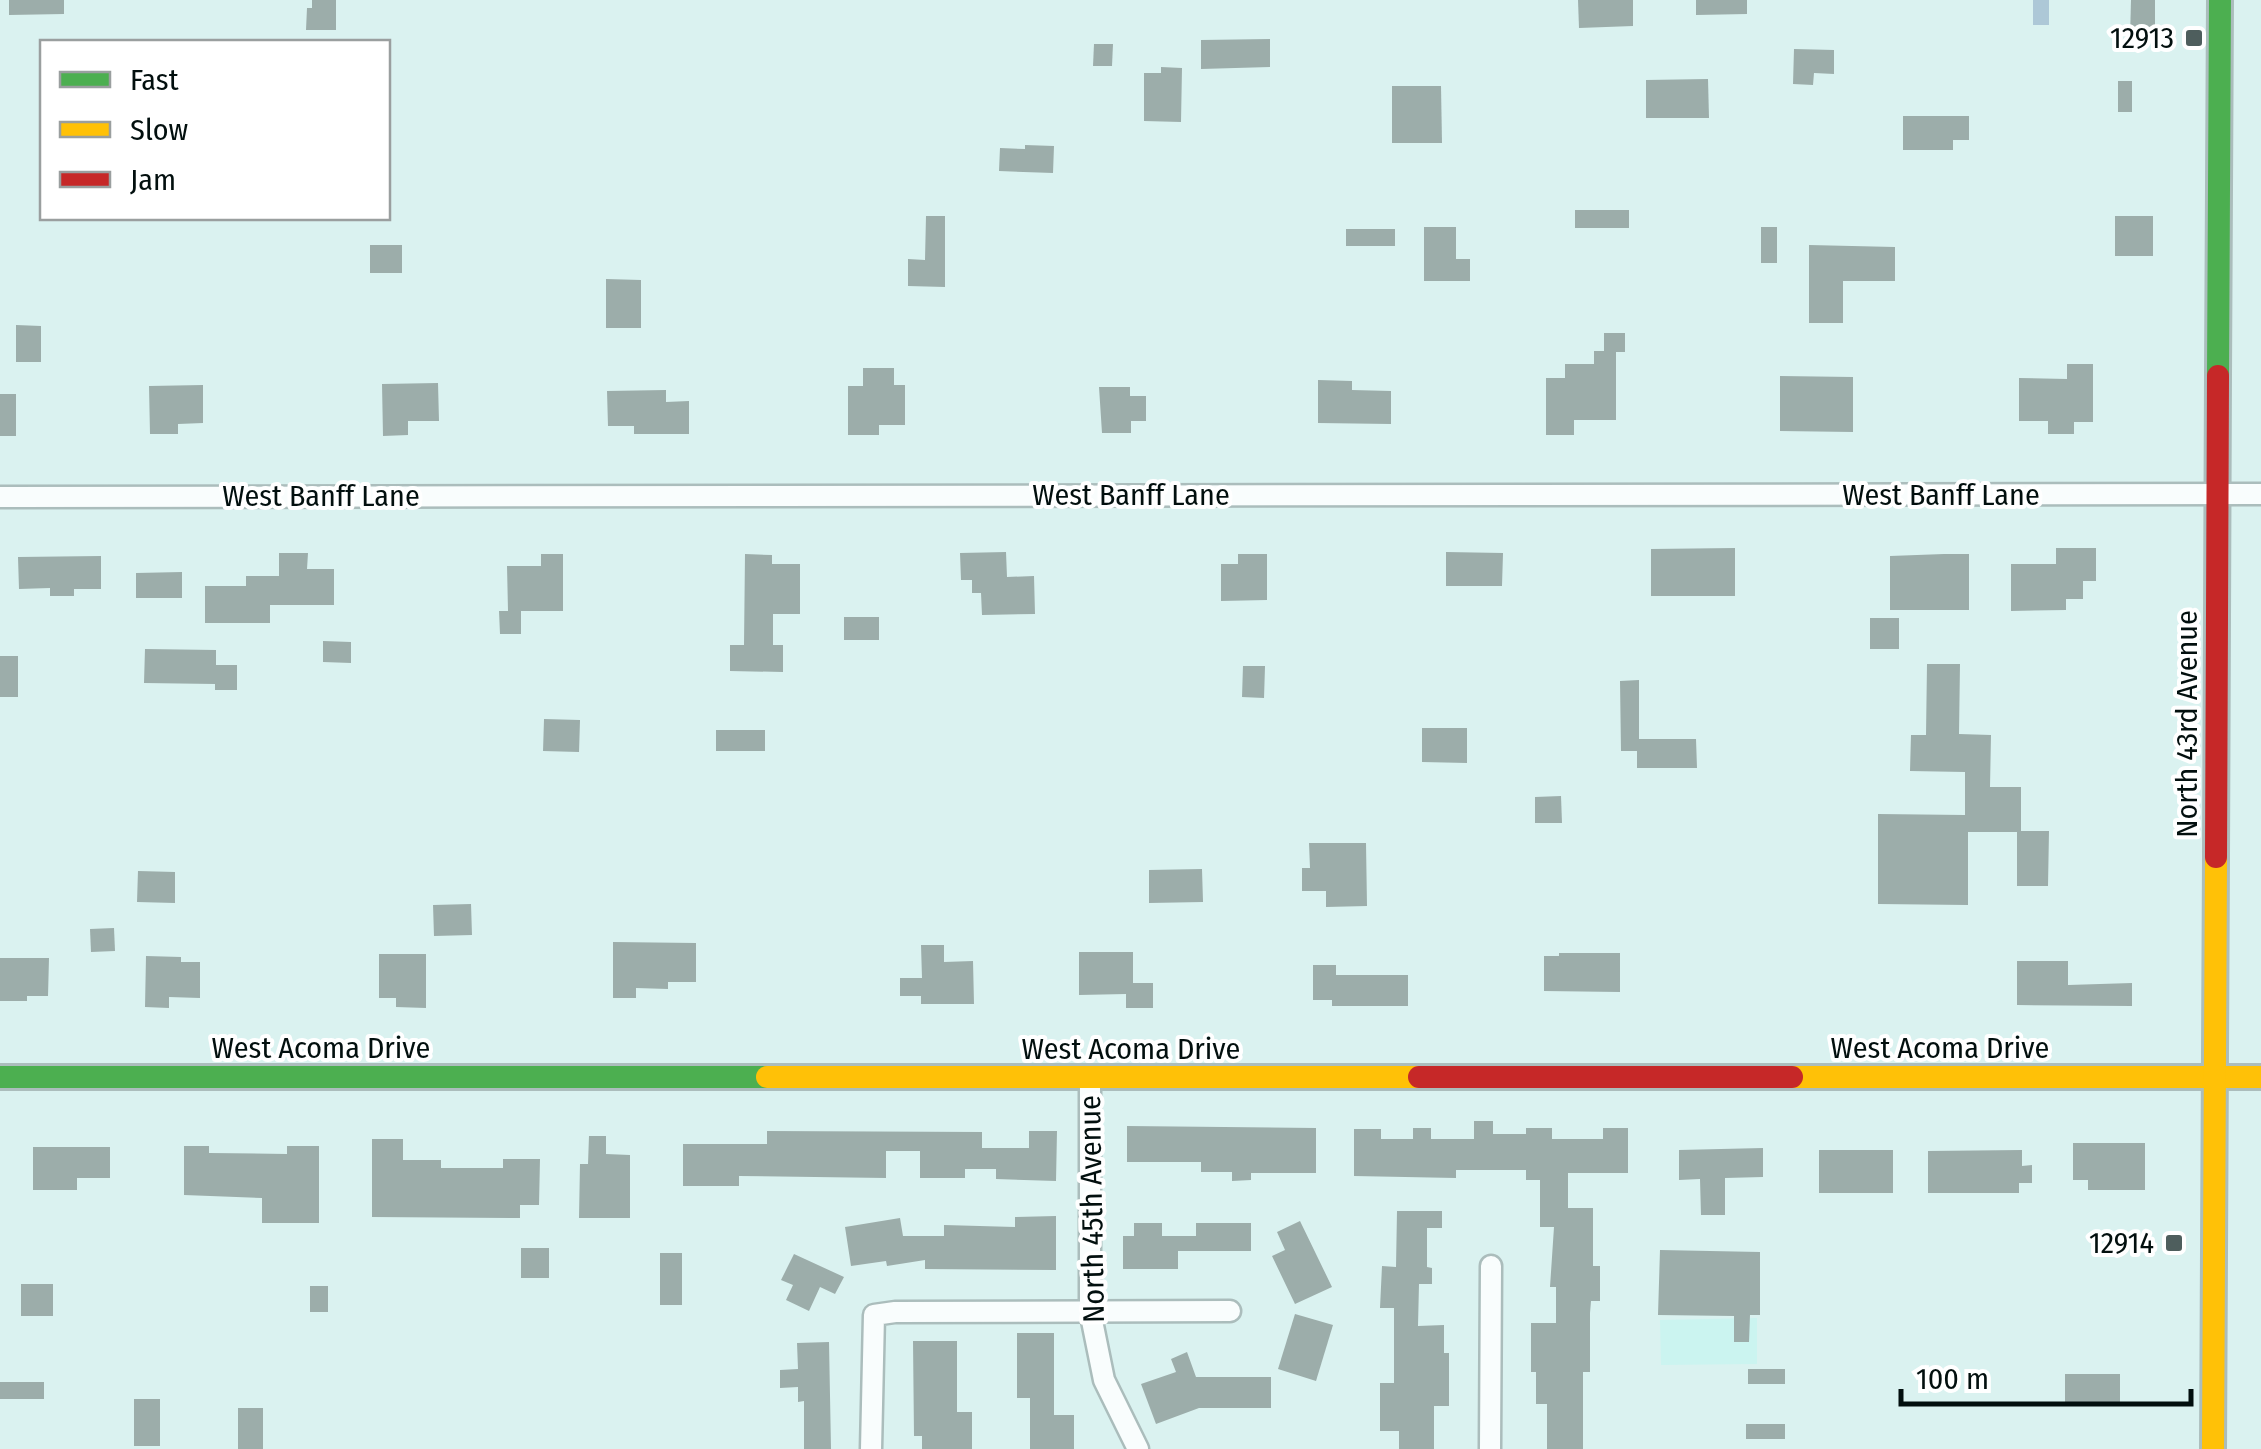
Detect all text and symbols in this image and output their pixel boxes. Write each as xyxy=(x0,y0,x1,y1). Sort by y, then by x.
place label: 12913 xyxy=(2110,20,2174,56)
marker: 12913 xyxy=(2183,27,2205,49)
legend xyxy=(40,40,390,220)
text: Fast xyxy=(130,62,179,98)
text: Slow xyxy=(130,112,188,148)
text: Jam xyxy=(130,162,176,198)
street label: West Banff Lane xyxy=(1032,477,1230,513)
street label: West Banff Lane xyxy=(1842,477,2040,513)
street label: West Banff Lane xyxy=(222,478,420,514)
street label: North 43rd Avenue xyxy=(2169,610,2205,838)
street label: West Acoma Drive xyxy=(212,1030,430,1066)
street label: West Acoma Drive xyxy=(1831,1030,2049,1066)
street label: West Acoma Drive xyxy=(1022,1031,1240,1067)
street label: North 45th Avenue xyxy=(1072,1095,1112,1323)
place label: 12914 xyxy=(2089,1225,2154,1261)
marker: 12914 xyxy=(2163,1232,2185,1254)
scale bar xyxy=(1901,1344,2191,1406)
text: 100 m xyxy=(1916,1361,1989,1397)

